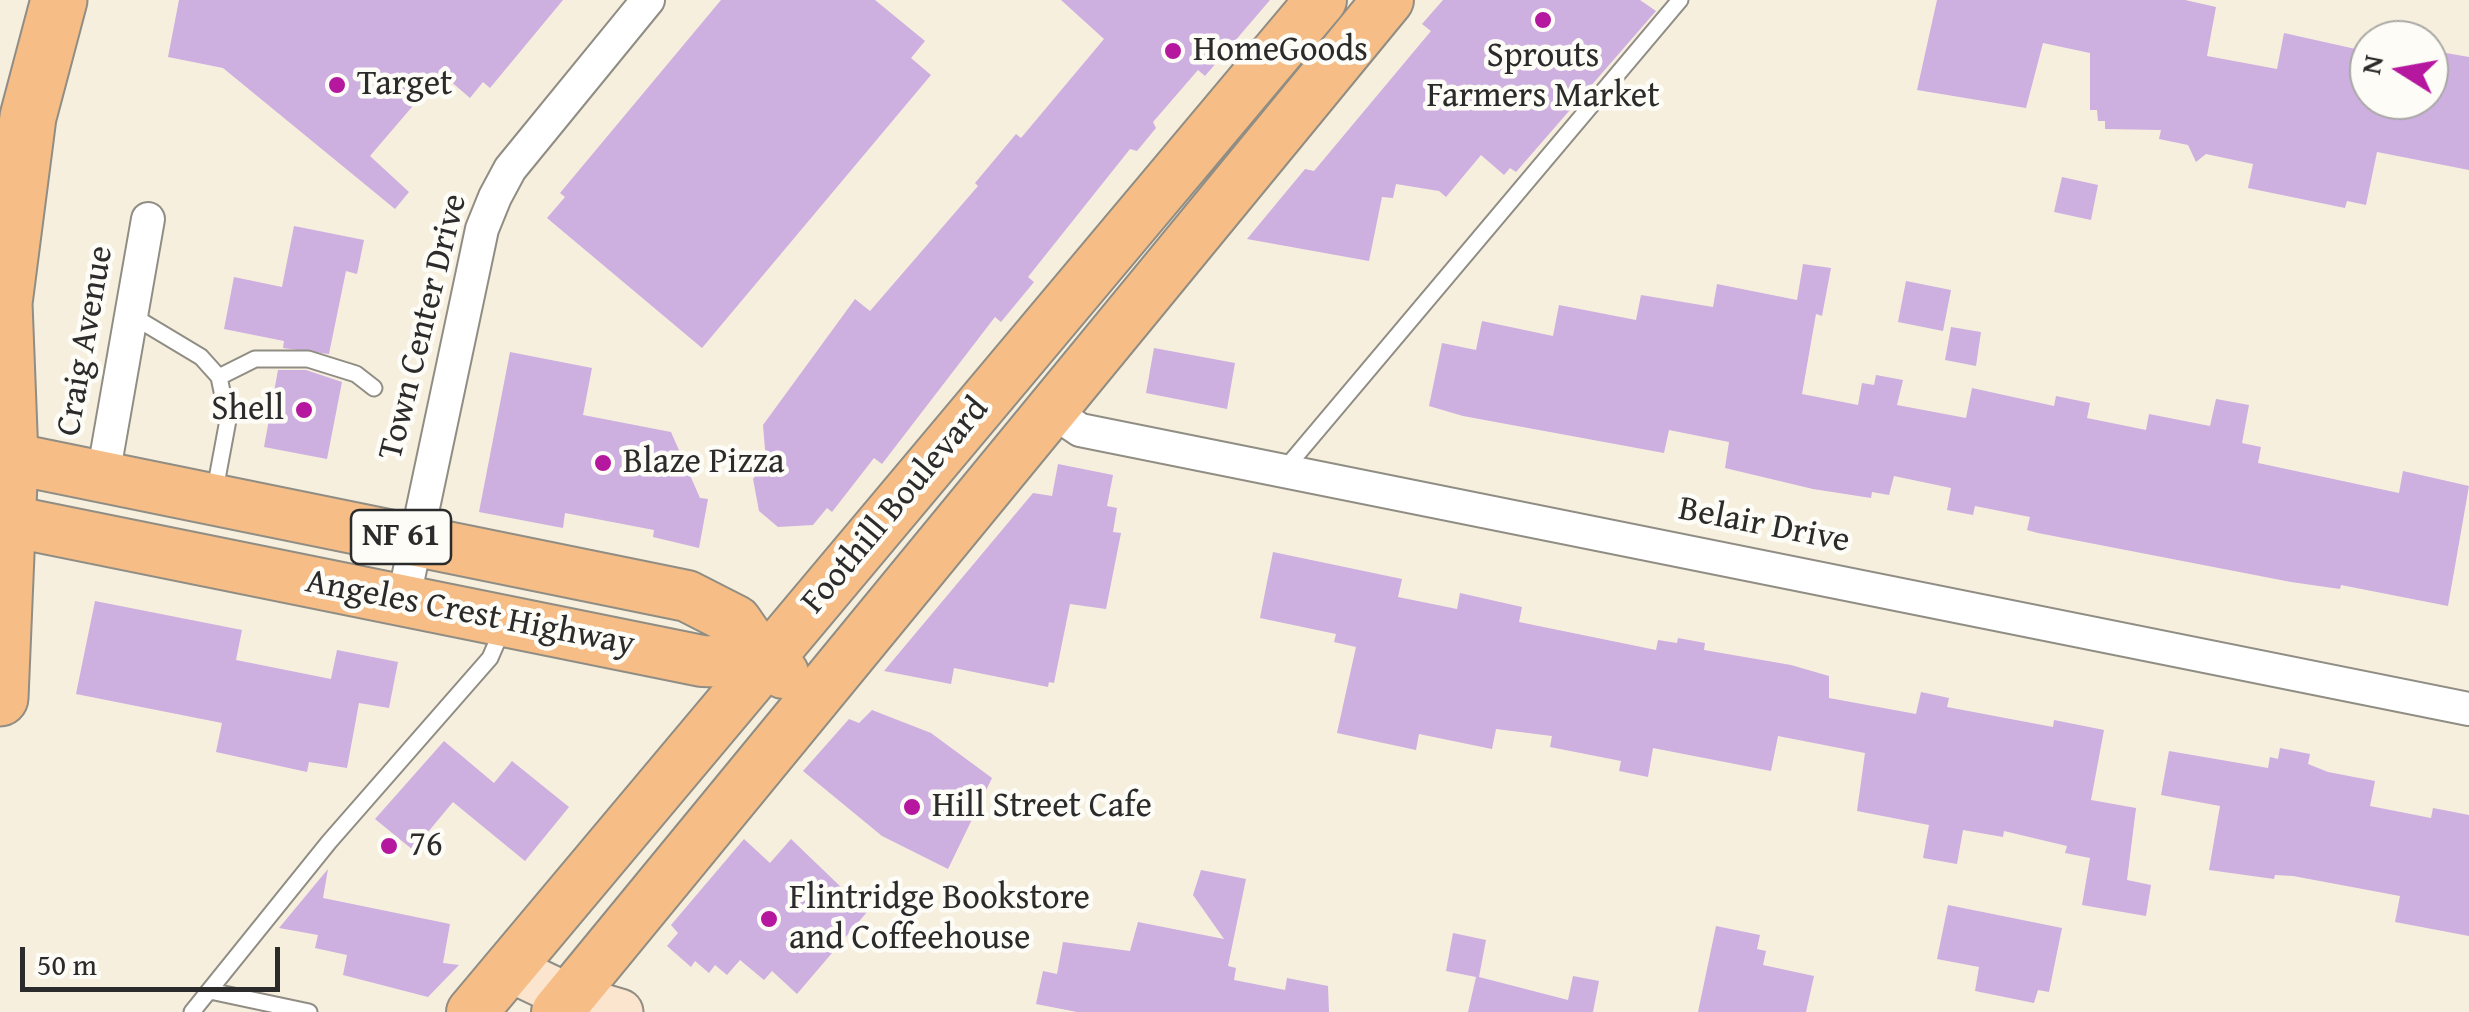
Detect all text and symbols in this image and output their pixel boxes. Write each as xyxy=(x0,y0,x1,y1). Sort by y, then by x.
marker: Sprouts Farmers Market xyxy=(1532,9,1554,31)
north arrow xyxy=(2349,20,2449,120)
place label: HomeGoods xyxy=(1193,30,1368,72)
place label: Sprouts Farmers Market xyxy=(1426,36,1660,118)
marker: HomeGoods xyxy=(1162,40,1184,62)
text: N xyxy=(2349,51,2393,78)
place label: Target xyxy=(357,64,452,106)
marker: Target xyxy=(326,74,348,96)
street label: Town Center Drive xyxy=(371,190,477,464)
street label: Craig Avenue xyxy=(49,243,123,439)
place label: Shell xyxy=(211,389,284,431)
street label: Foothill Boulevard xyxy=(793,389,999,623)
marker: Shell xyxy=(293,399,315,421)
place label: Blaze Pizza xyxy=(623,442,784,484)
marker: Blaze Pizza xyxy=(592,452,614,474)
street label: Belair Drive xyxy=(1675,489,1853,563)
road number: NF 61 xyxy=(351,510,451,564)
street label: Angeles Crest Highway xyxy=(302,561,638,667)
place label: Hill Street Cafe xyxy=(932,786,1152,828)
marker: Hill Street Cafe xyxy=(901,796,923,818)
place label: 76 xyxy=(409,825,443,867)
marker: 76 xyxy=(378,835,400,857)
place label: Flintridge Bookstore and Coffeehouse xyxy=(789,878,1090,960)
marker: Flintridge Bookstore and Coffeehouse xyxy=(758,908,780,930)
scale bar xyxy=(25,927,285,989)
text: 50 m xyxy=(37,942,97,986)

